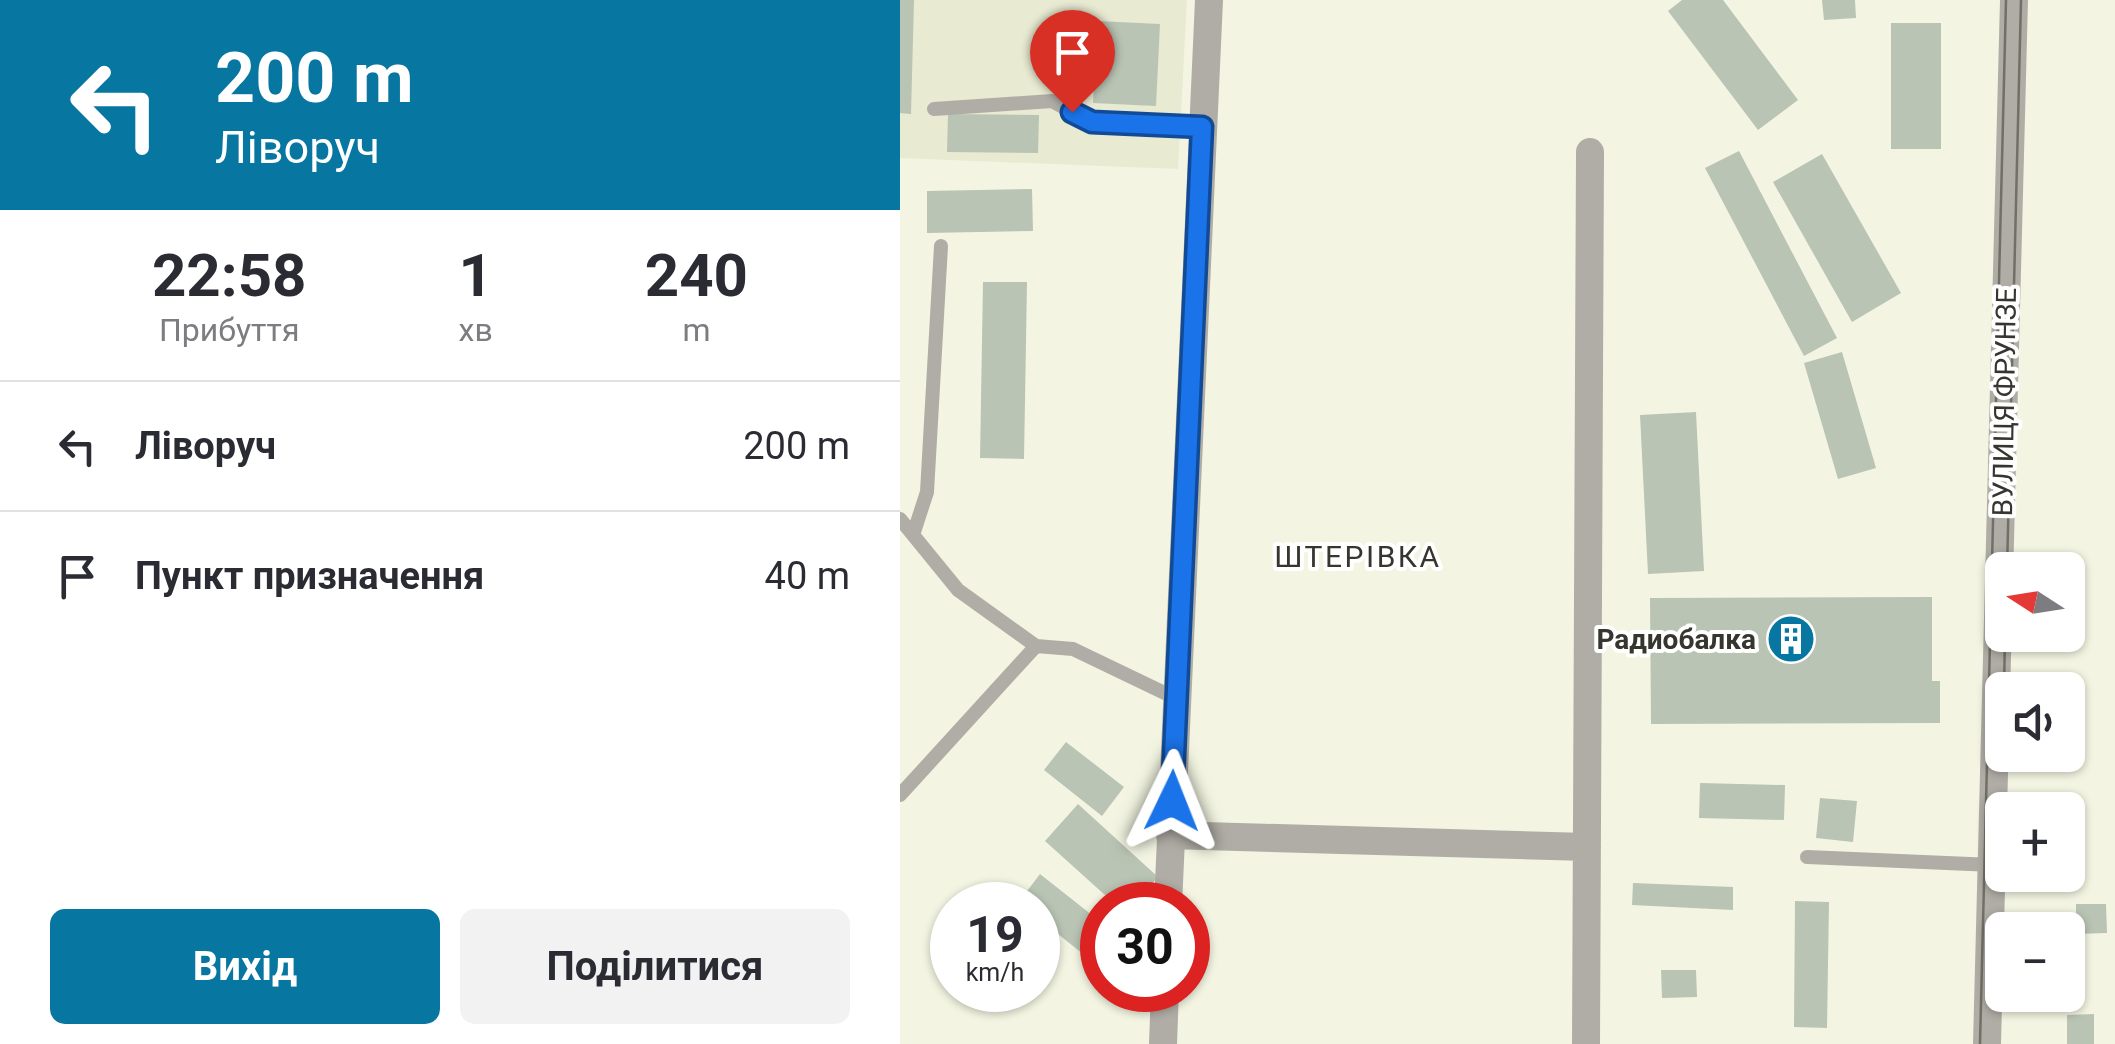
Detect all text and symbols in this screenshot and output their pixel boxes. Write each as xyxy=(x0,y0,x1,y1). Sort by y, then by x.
pin xyxy=(1030,10,1115,113)
icon: arrive xyxy=(1045,25,1100,80)
text: 200 m xyxy=(215,37,414,119)
icon: left xyxy=(50,40,180,170)
text: Ліворуч xyxy=(215,121,380,174)
text: 22:58 xyxy=(152,240,307,311)
text: 1 xyxy=(458,240,493,311)
text: 240 xyxy=(645,240,748,311)
street label: ВУЛИЦЯ ФРУНЗЕ xyxy=(1986,287,2023,517)
text: Прибуття xyxy=(159,311,299,349)
text: хв xyxy=(459,311,493,349)
text: m xyxy=(682,311,710,349)
icon: left xyxy=(50,419,105,474)
text: Ліворуч xyxy=(135,424,276,468)
text: 200 m xyxy=(743,424,850,468)
district label: ШТЕРІВКА xyxy=(1274,539,1442,574)
icon: arrive xyxy=(50,549,105,604)
north arrow xyxy=(1985,552,2085,652)
map controls xyxy=(1985,552,2085,1012)
text: Пункт призначення xyxy=(135,554,484,598)
text: 40 m xyxy=(765,554,850,598)
building icon: Радиобалка xyxy=(1765,613,1817,665)
place label: Радиобалка xyxy=(1596,623,1756,656)
button: sound xyxy=(1985,672,2085,772)
position arrow xyxy=(1120,749,1224,853)
button: + xyxy=(1985,792,2085,892)
speed limit sign: 30 xyxy=(1080,882,1210,1012)
text: 19 xyxy=(966,906,1024,964)
button: Вихід xyxy=(50,909,440,1024)
button: Поділитися xyxy=(460,909,850,1024)
button: − xyxy=(1985,912,2085,1012)
text: km/h xyxy=(966,958,1024,987)

